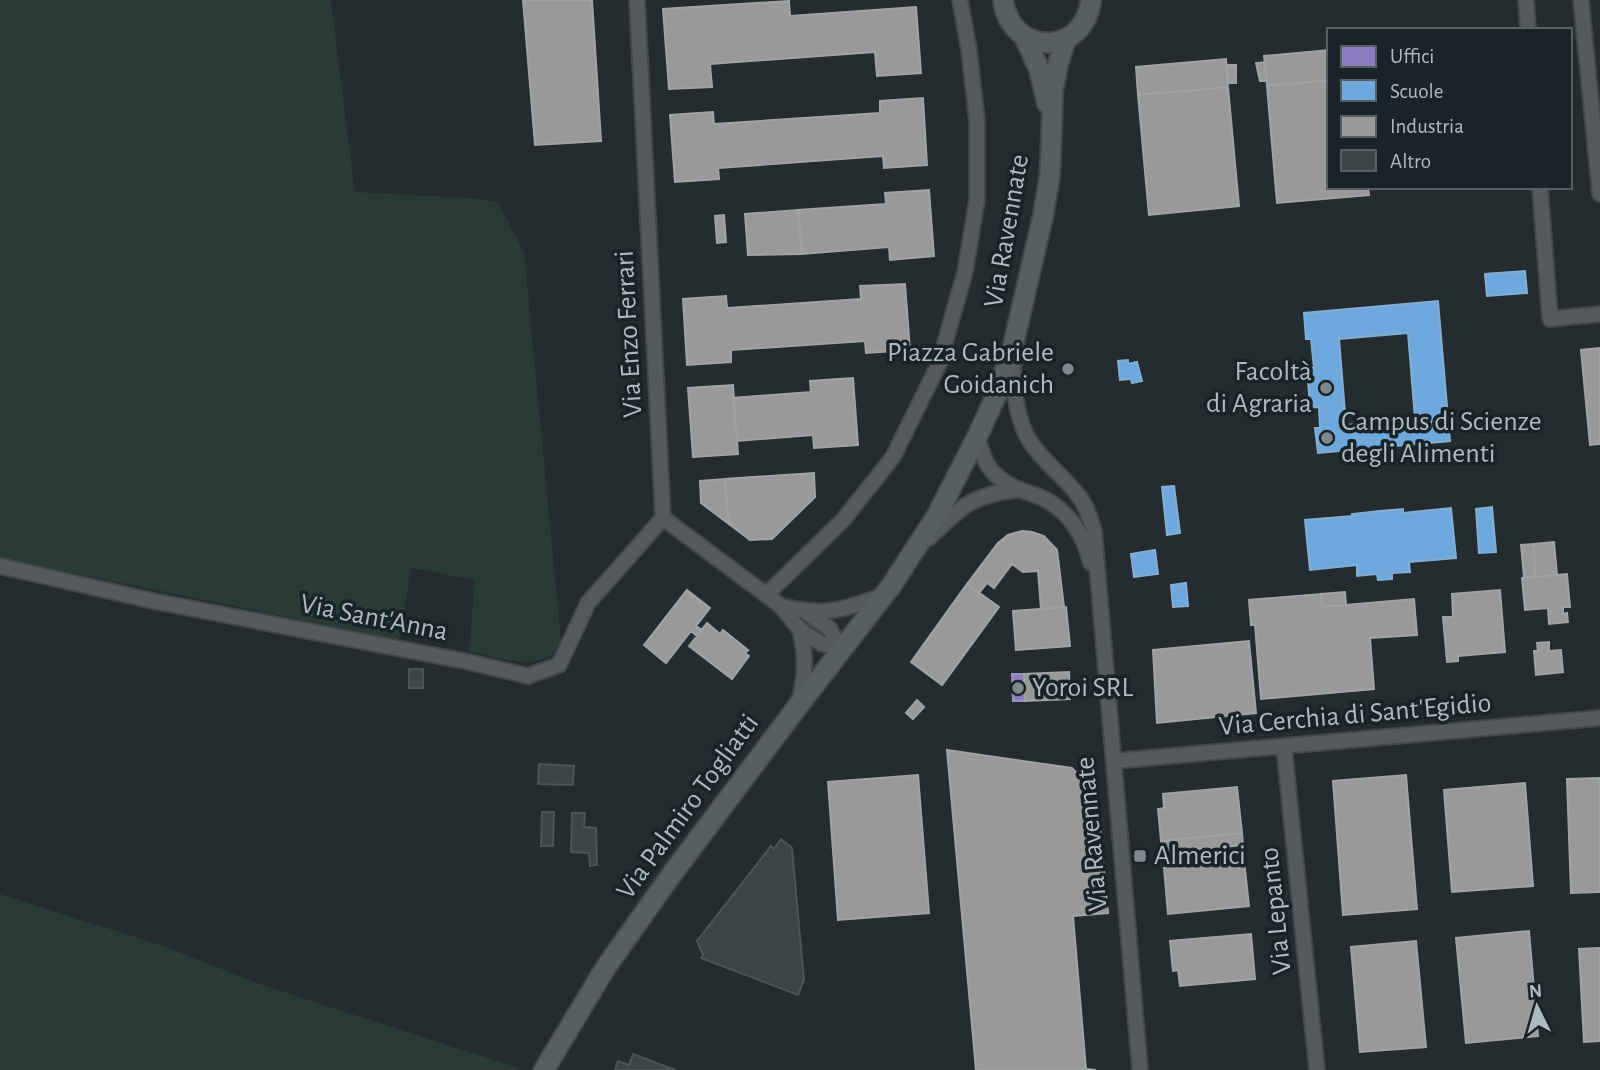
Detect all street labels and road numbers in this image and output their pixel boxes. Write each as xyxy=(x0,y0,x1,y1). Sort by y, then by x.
street label: Via Ravennate xyxy=(980,152,1034,310)
street label: Via Enzo Ferrari xyxy=(611,250,647,418)
street label: Via Sant'Anna xyxy=(298,590,450,646)
street label: Via Cerchia di Sant'Egidio xyxy=(1218,689,1492,741)
street label: Via Palmiro Togliatti xyxy=(612,709,764,905)
street label: Via Ravennate xyxy=(1071,756,1113,912)
street label: Via Lepanto xyxy=(1255,846,1297,976)

